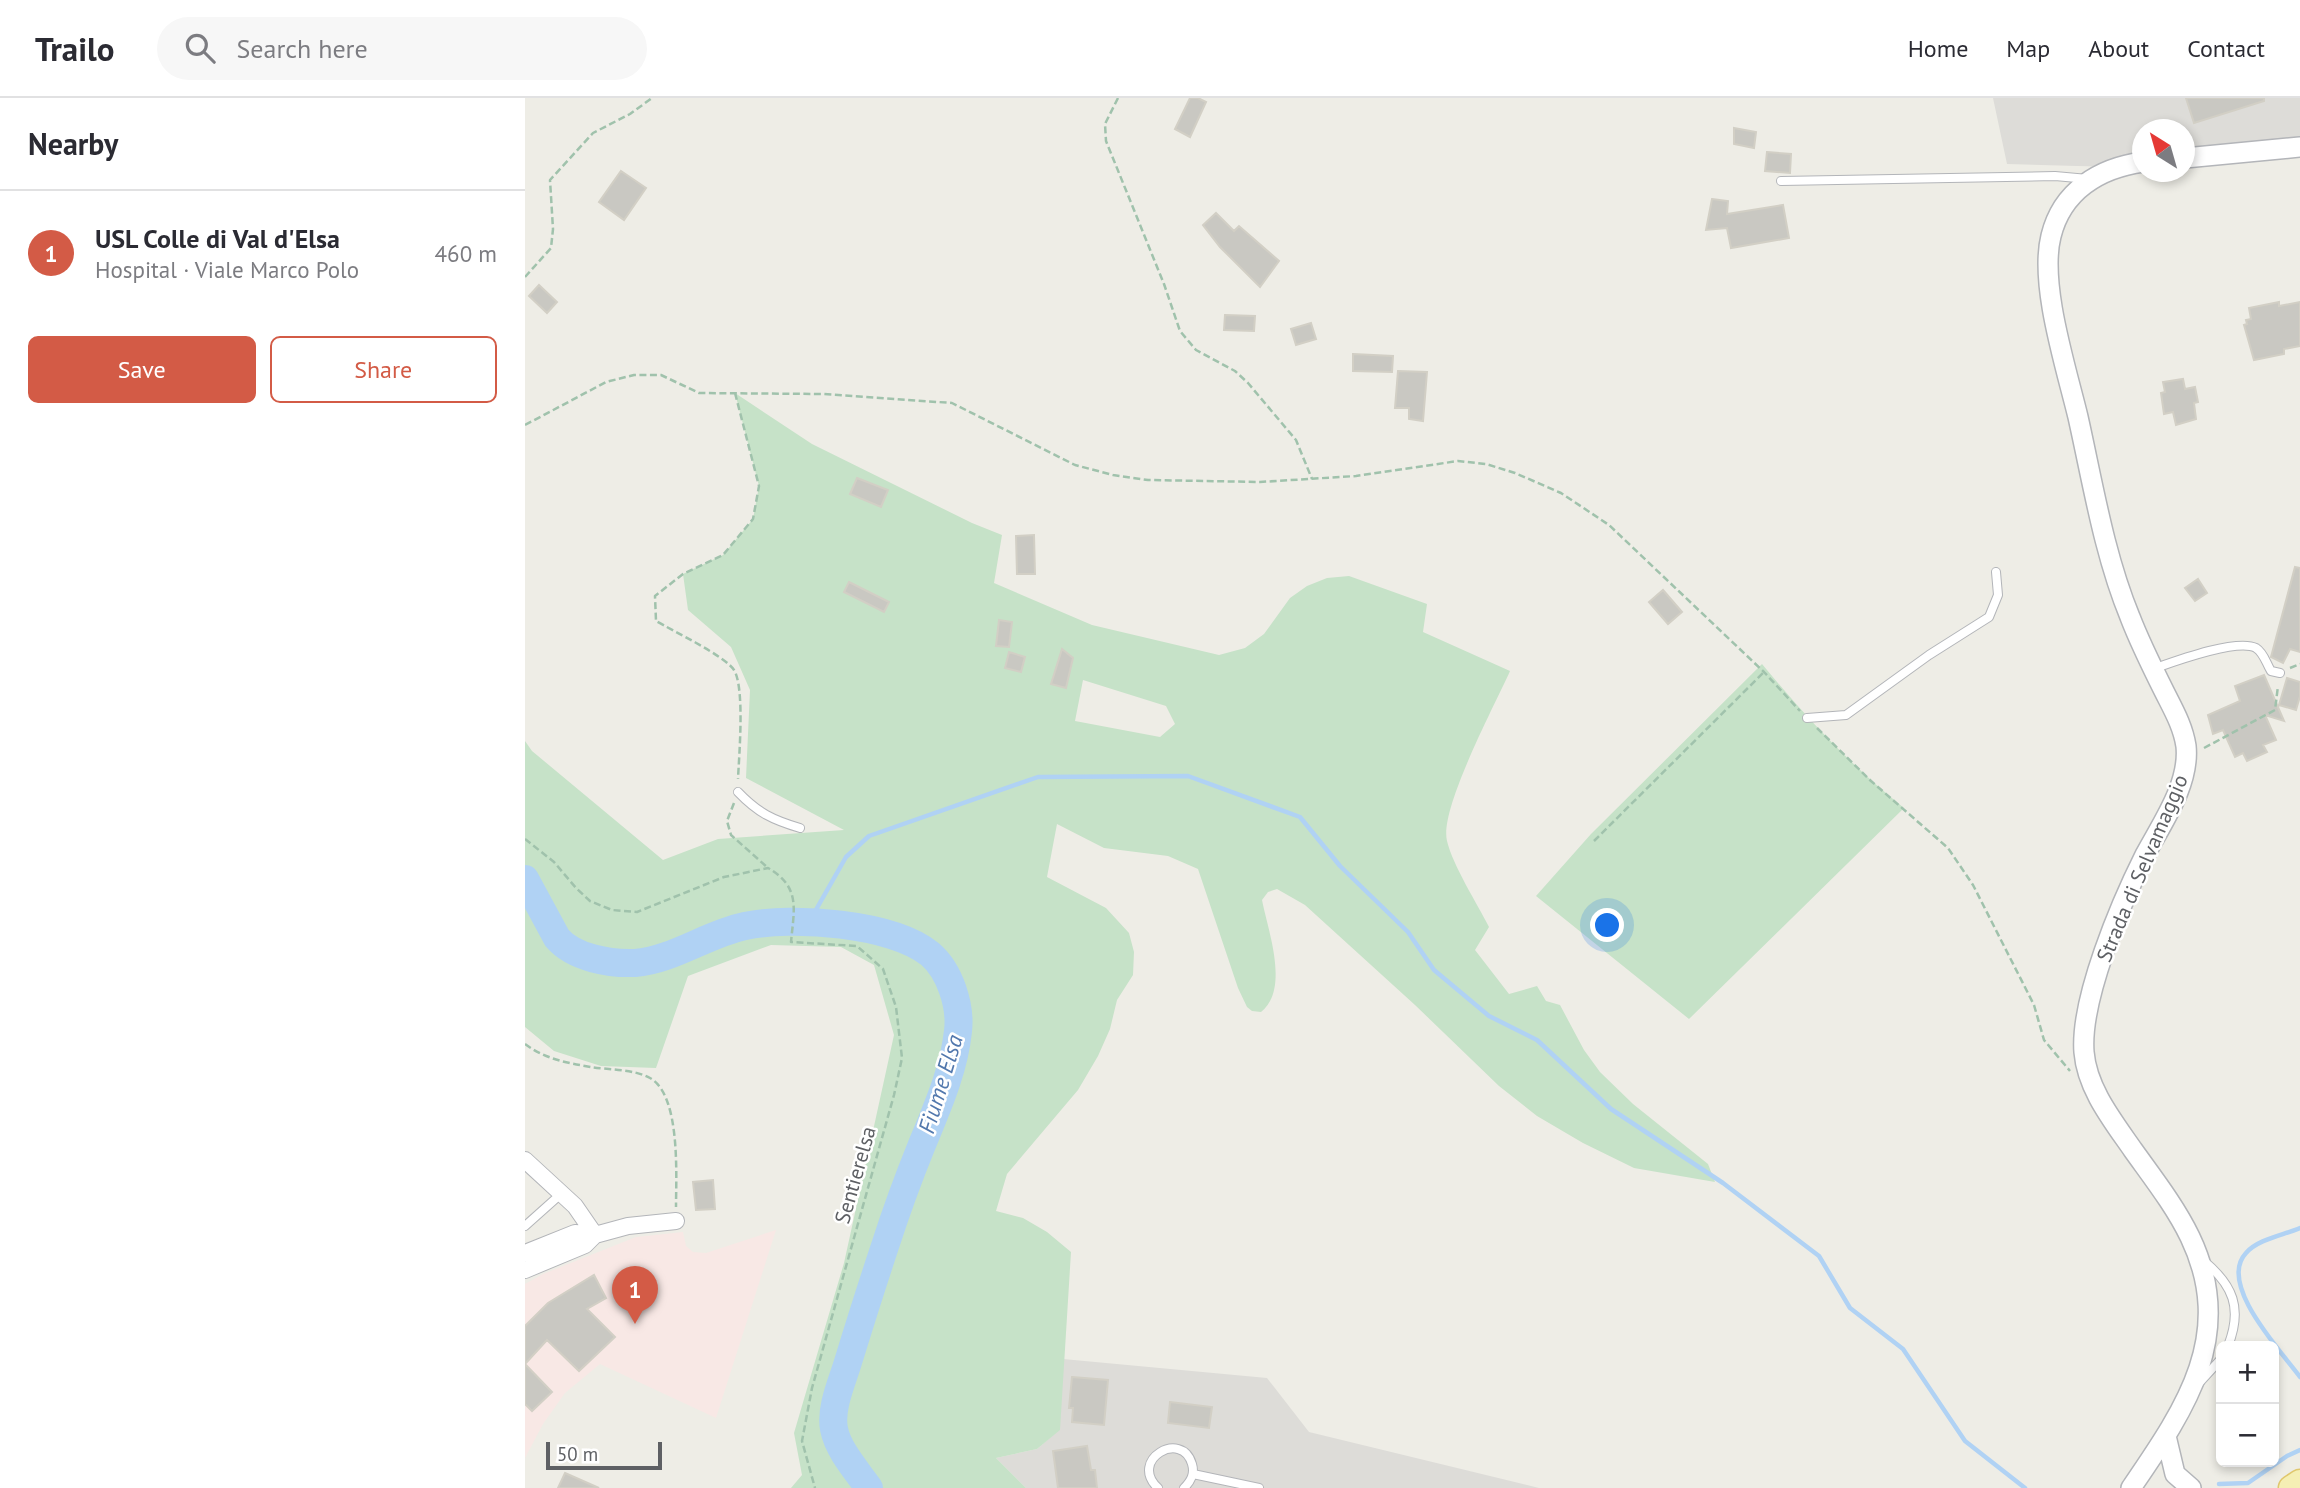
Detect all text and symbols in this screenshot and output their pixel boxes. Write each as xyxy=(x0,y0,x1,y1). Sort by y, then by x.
search box xyxy=(157,17,647,80)
text: Trailo xyxy=(35,27,115,70)
icon: search xyxy=(181,29,219,67)
text: Search here xyxy=(237,32,368,65)
text: Home xyxy=(1908,33,1968,64)
text: Map xyxy=(2006,33,2050,64)
text: About xyxy=(2088,33,2149,64)
text: Contact xyxy=(2187,33,2265,64)
north arrow xyxy=(2132,119,2195,182)
text: Nearby xyxy=(28,124,118,163)
text: USL Colle di Val d'Elsa xyxy=(95,222,340,255)
text: 1 xyxy=(44,239,58,268)
text: 460 m xyxy=(435,239,497,268)
text: Hospital · Viale Marco Polo xyxy=(95,255,359,284)
button: Save xyxy=(28,336,256,403)
button: Share xyxy=(270,336,497,403)
street label: Strada di Selvamaggio xyxy=(2090,770,2194,966)
your location xyxy=(1590,908,1624,942)
water label: Fiume Elsa xyxy=(911,1031,969,1137)
street label: Sentierelsa xyxy=(828,1123,882,1227)
pin: 1 xyxy=(612,1266,658,1324)
map controls xyxy=(2216,1341,2279,1467)
button: + xyxy=(2216,1341,2279,1404)
button: − xyxy=(2216,1404,2279,1467)
scale bar xyxy=(546,1439,661,1471)
text: 50 m xyxy=(557,1442,598,1466)

